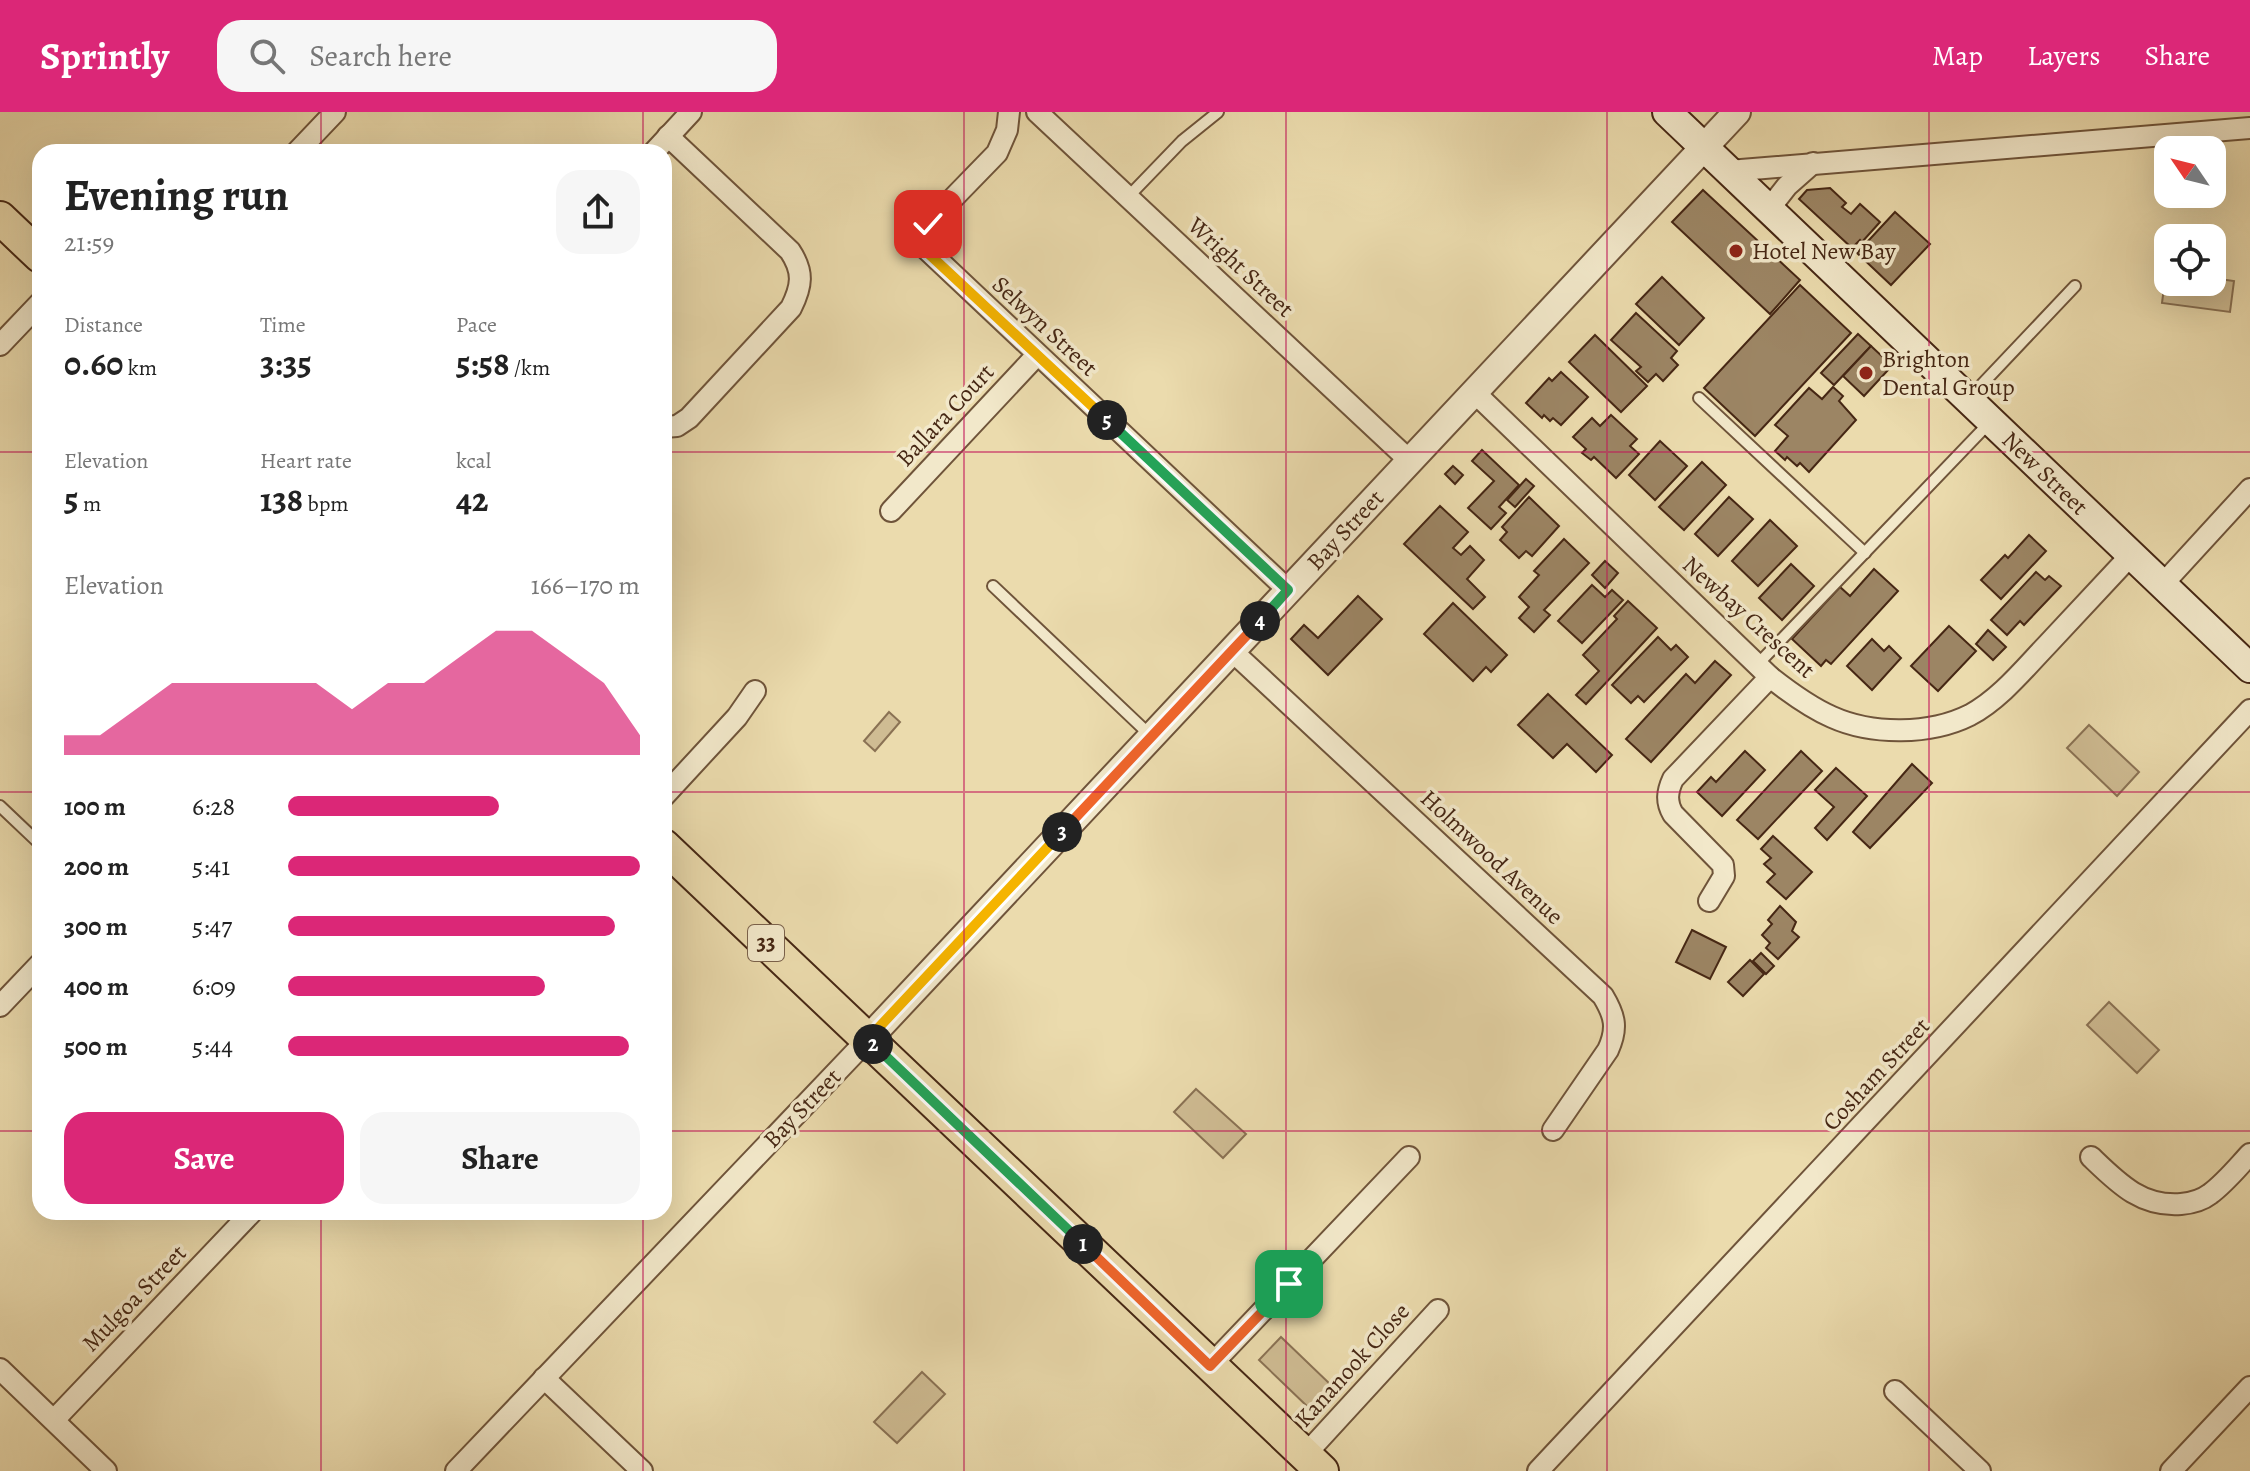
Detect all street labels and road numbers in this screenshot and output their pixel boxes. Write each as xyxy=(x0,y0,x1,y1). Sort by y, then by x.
street label: Wright Street xyxy=(1180,209,1301,324)
street label: Selwyn Street xyxy=(985,269,1105,383)
street label: Ballara Court xyxy=(889,357,1001,473)
street label: New Street xyxy=(1995,424,2095,522)
street label: Bay Street xyxy=(1299,483,1391,577)
street label: Newbay Crescent xyxy=(1676,549,1822,685)
street label: Holmwood Avenue xyxy=(1414,782,1570,932)
road number: 33 xyxy=(748,925,784,961)
street label: Cosham Street xyxy=(1815,1010,1937,1138)
street label: Bay Street xyxy=(756,1061,848,1155)
street label: Mulgoa Street xyxy=(75,1237,193,1359)
street label: Kananook Close xyxy=(1287,1296,1417,1434)

